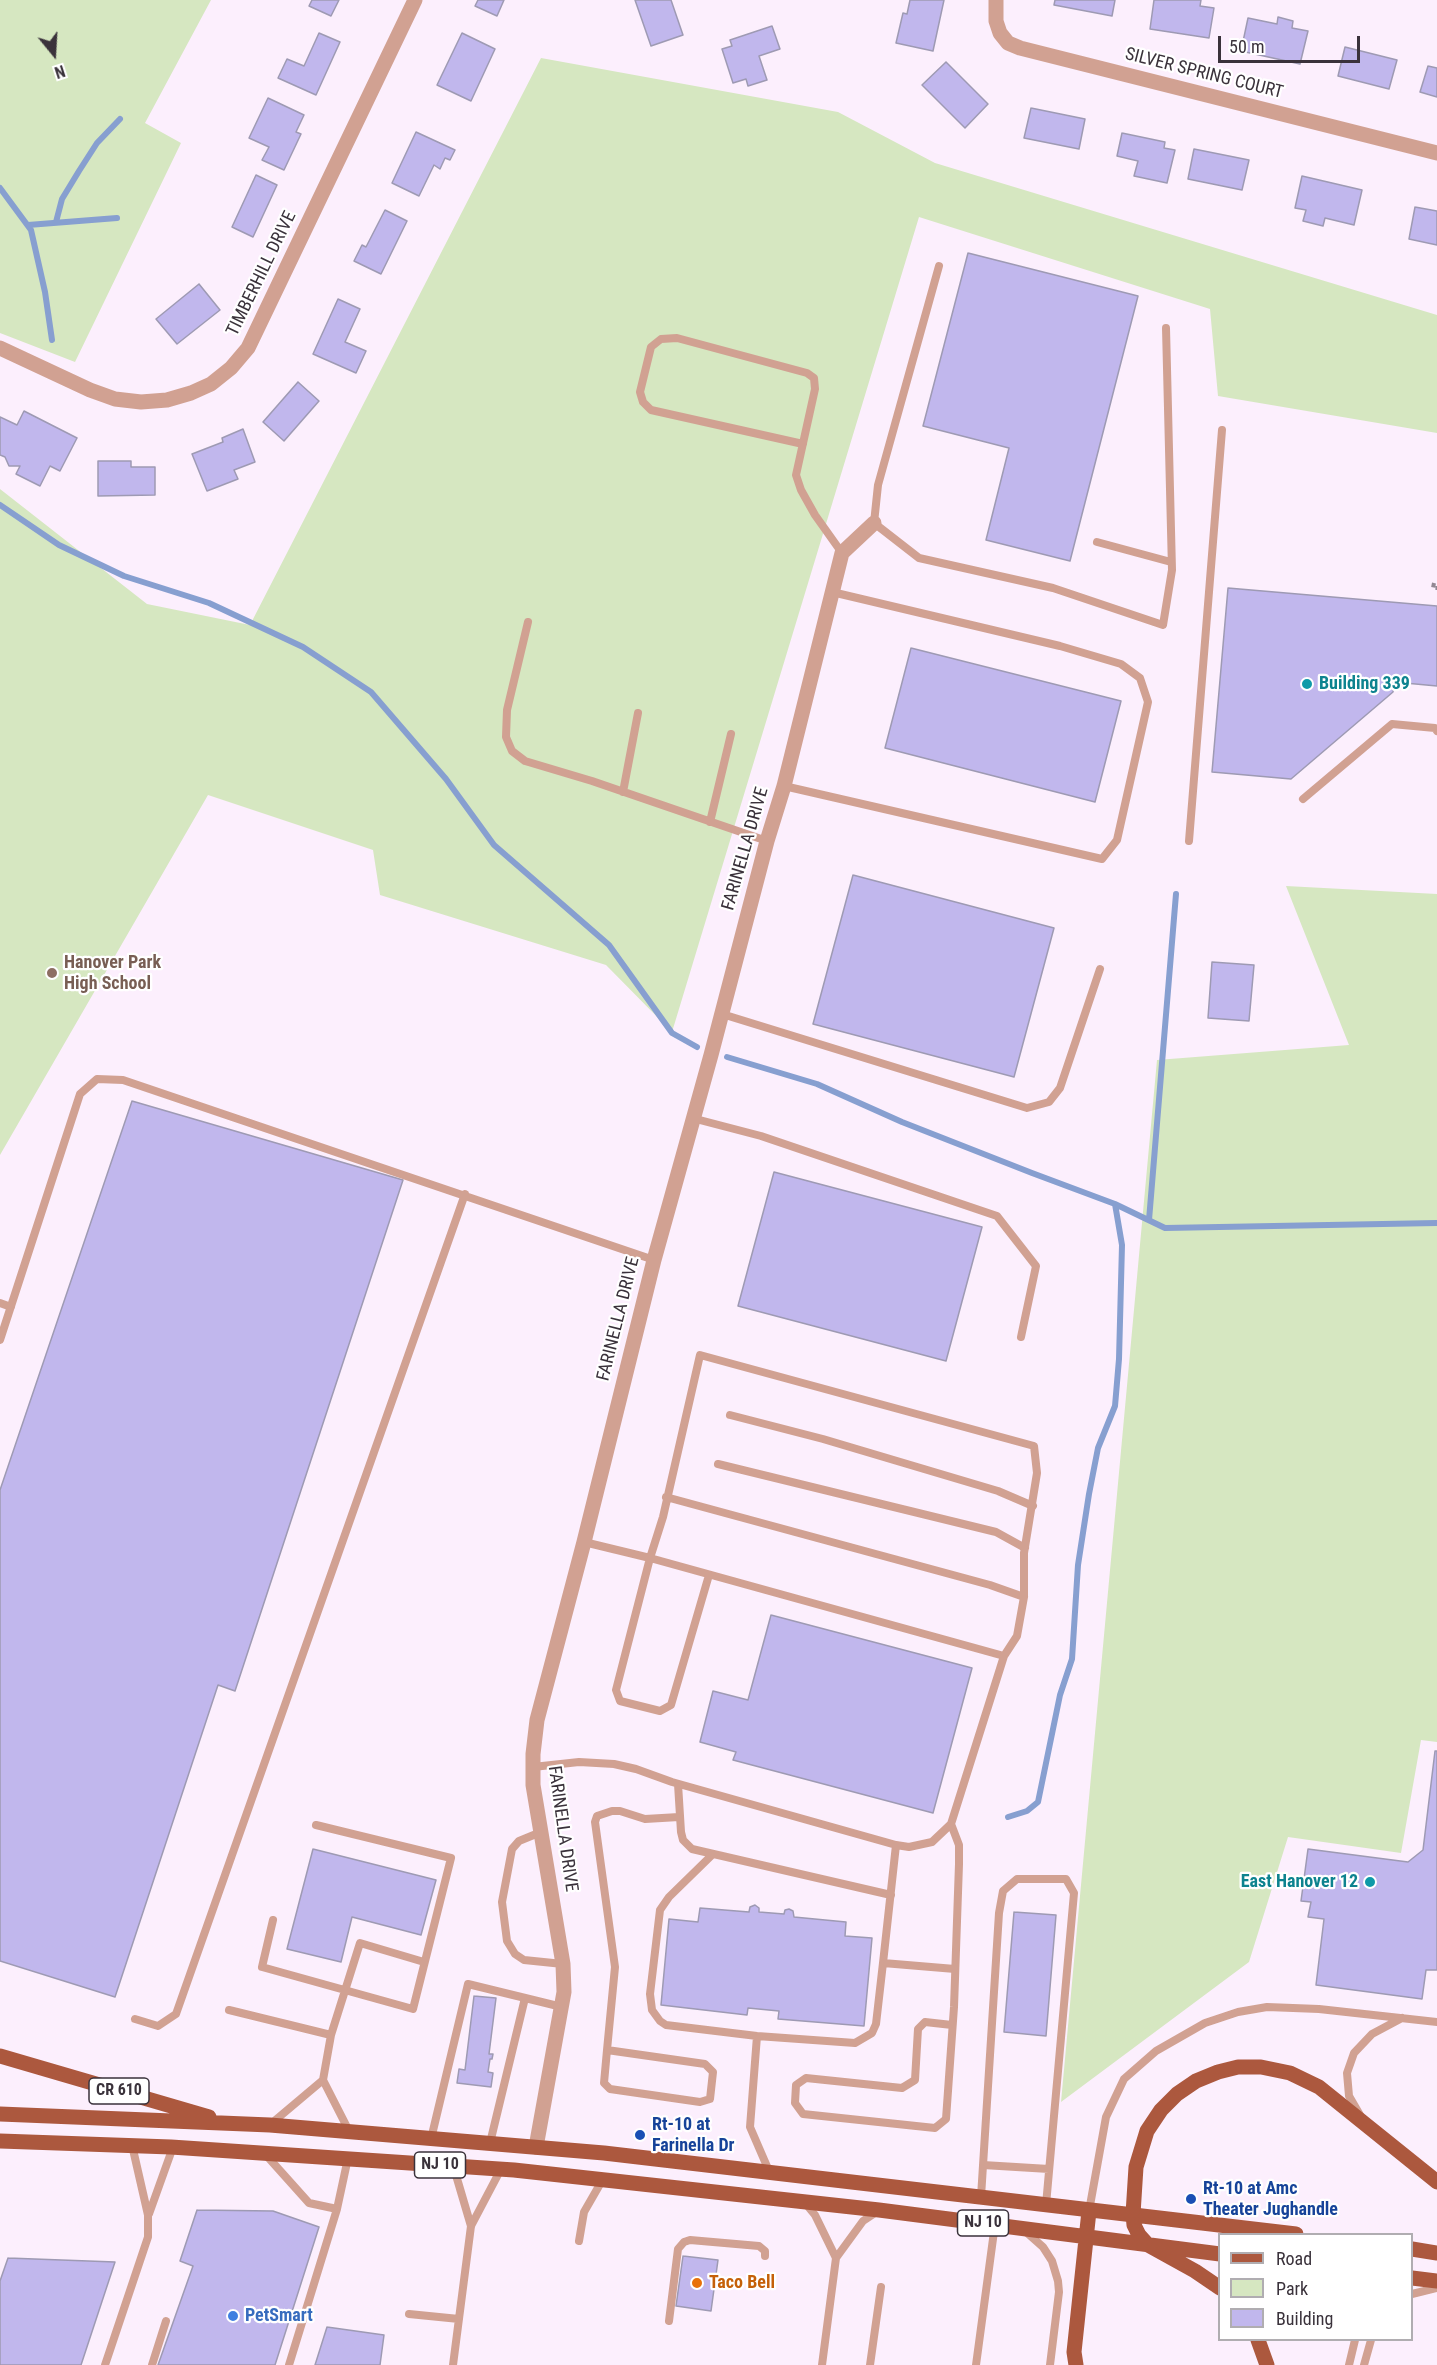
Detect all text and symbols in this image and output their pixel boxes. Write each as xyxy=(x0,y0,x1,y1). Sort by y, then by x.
north arrow xyxy=(24,24,84,84)
scale bar xyxy=(1221,24,1364,62)
text: 50 m xyxy=(1229,36,1264,57)
street label: SILVER SPRING COURT xyxy=(1123,44,1285,104)
text: N xyxy=(52,61,67,82)
street label: TIMBERHILL DRIVE xyxy=(222,208,302,340)
place label: Building 339 xyxy=(1319,673,1410,695)
marker: Building 339 xyxy=(1300,677,1314,691)
street label: FARINELLA DRIVE xyxy=(718,785,774,913)
place label: Hanover Park High School xyxy=(64,952,161,994)
marker: Hanover Park High School xyxy=(45,966,59,980)
street label: FARINELLA DRIVE xyxy=(593,1255,645,1383)
street label: FARINELLA DRIVE xyxy=(542,1765,582,1893)
place label: East Hanover 12 xyxy=(1241,1871,1358,1893)
marker: East Hanover 12 xyxy=(1363,1875,1377,1889)
road number: CR 610 xyxy=(89,2078,149,2104)
place label: Rt-10 at Farinella Dr xyxy=(652,2114,735,2156)
marker: Rt-10 at Farinella Dr xyxy=(633,2128,647,2142)
road number: NJ 10 xyxy=(414,2152,466,2178)
place label: Rt-10 at Amc Theater Jughandle xyxy=(1203,2178,1338,2220)
marker: Rt-10 at Amc Theater Jughandle xyxy=(1184,2192,1198,2206)
road number: NJ 10 xyxy=(958,2210,1008,2236)
legend xyxy=(1218,2233,1413,2341)
text: Road xyxy=(1276,2248,1312,2269)
place label: Taco Bell xyxy=(709,2272,775,2294)
marker: Taco Bell xyxy=(690,2276,704,2290)
text: Park xyxy=(1276,2278,1308,2299)
place label: PetSmart xyxy=(245,2305,313,2327)
text: Building xyxy=(1276,2308,1333,2329)
marker: PetSmart xyxy=(226,2309,240,2323)

